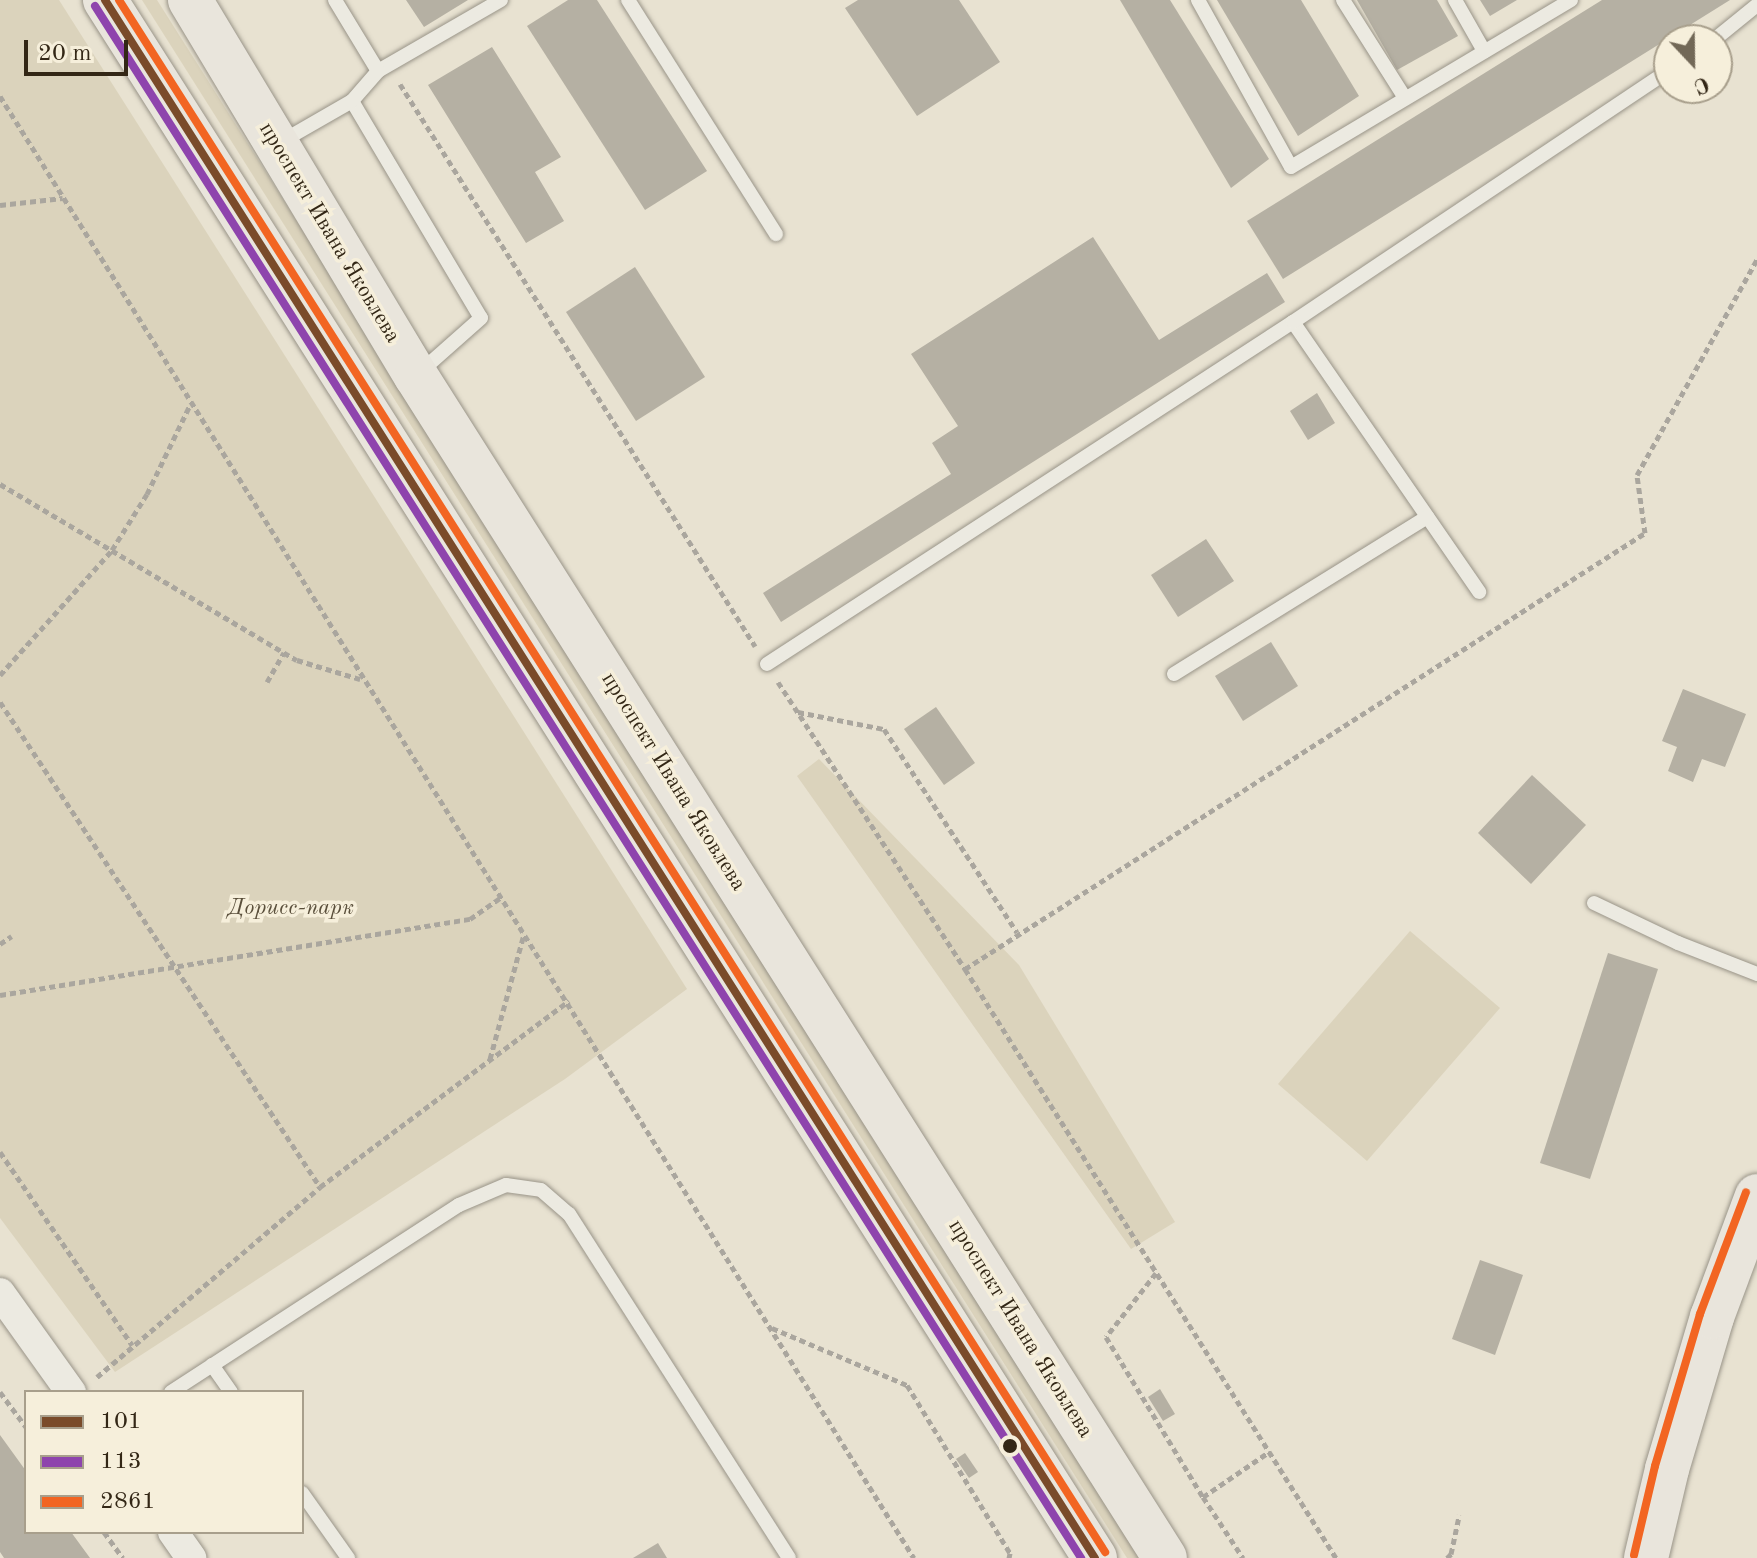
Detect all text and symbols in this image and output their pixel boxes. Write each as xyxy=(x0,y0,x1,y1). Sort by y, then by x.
scale bar xyxy=(28,24,132,74)
north arrow xyxy=(1653,24,1733,104)
text: 20 m xyxy=(38,42,92,66)
text: С xyxy=(1690,71,1712,97)
street label: проспект Ивана Яковлева xyxy=(253,118,405,348)
street label: проспект Ивана Яковлева xyxy=(595,668,751,896)
park label: Дорисс-парк xyxy=(228,896,354,922)
street label: проспект Ивана Яковлева xyxy=(942,1215,1098,1443)
legend xyxy=(24,1390,304,1534)
text: 101 xyxy=(100,1410,142,1434)
unlabelled marker xyxy=(1002,1438,1018,1454)
text: 113 xyxy=(100,1450,142,1474)
text: 2861 xyxy=(100,1490,156,1514)

